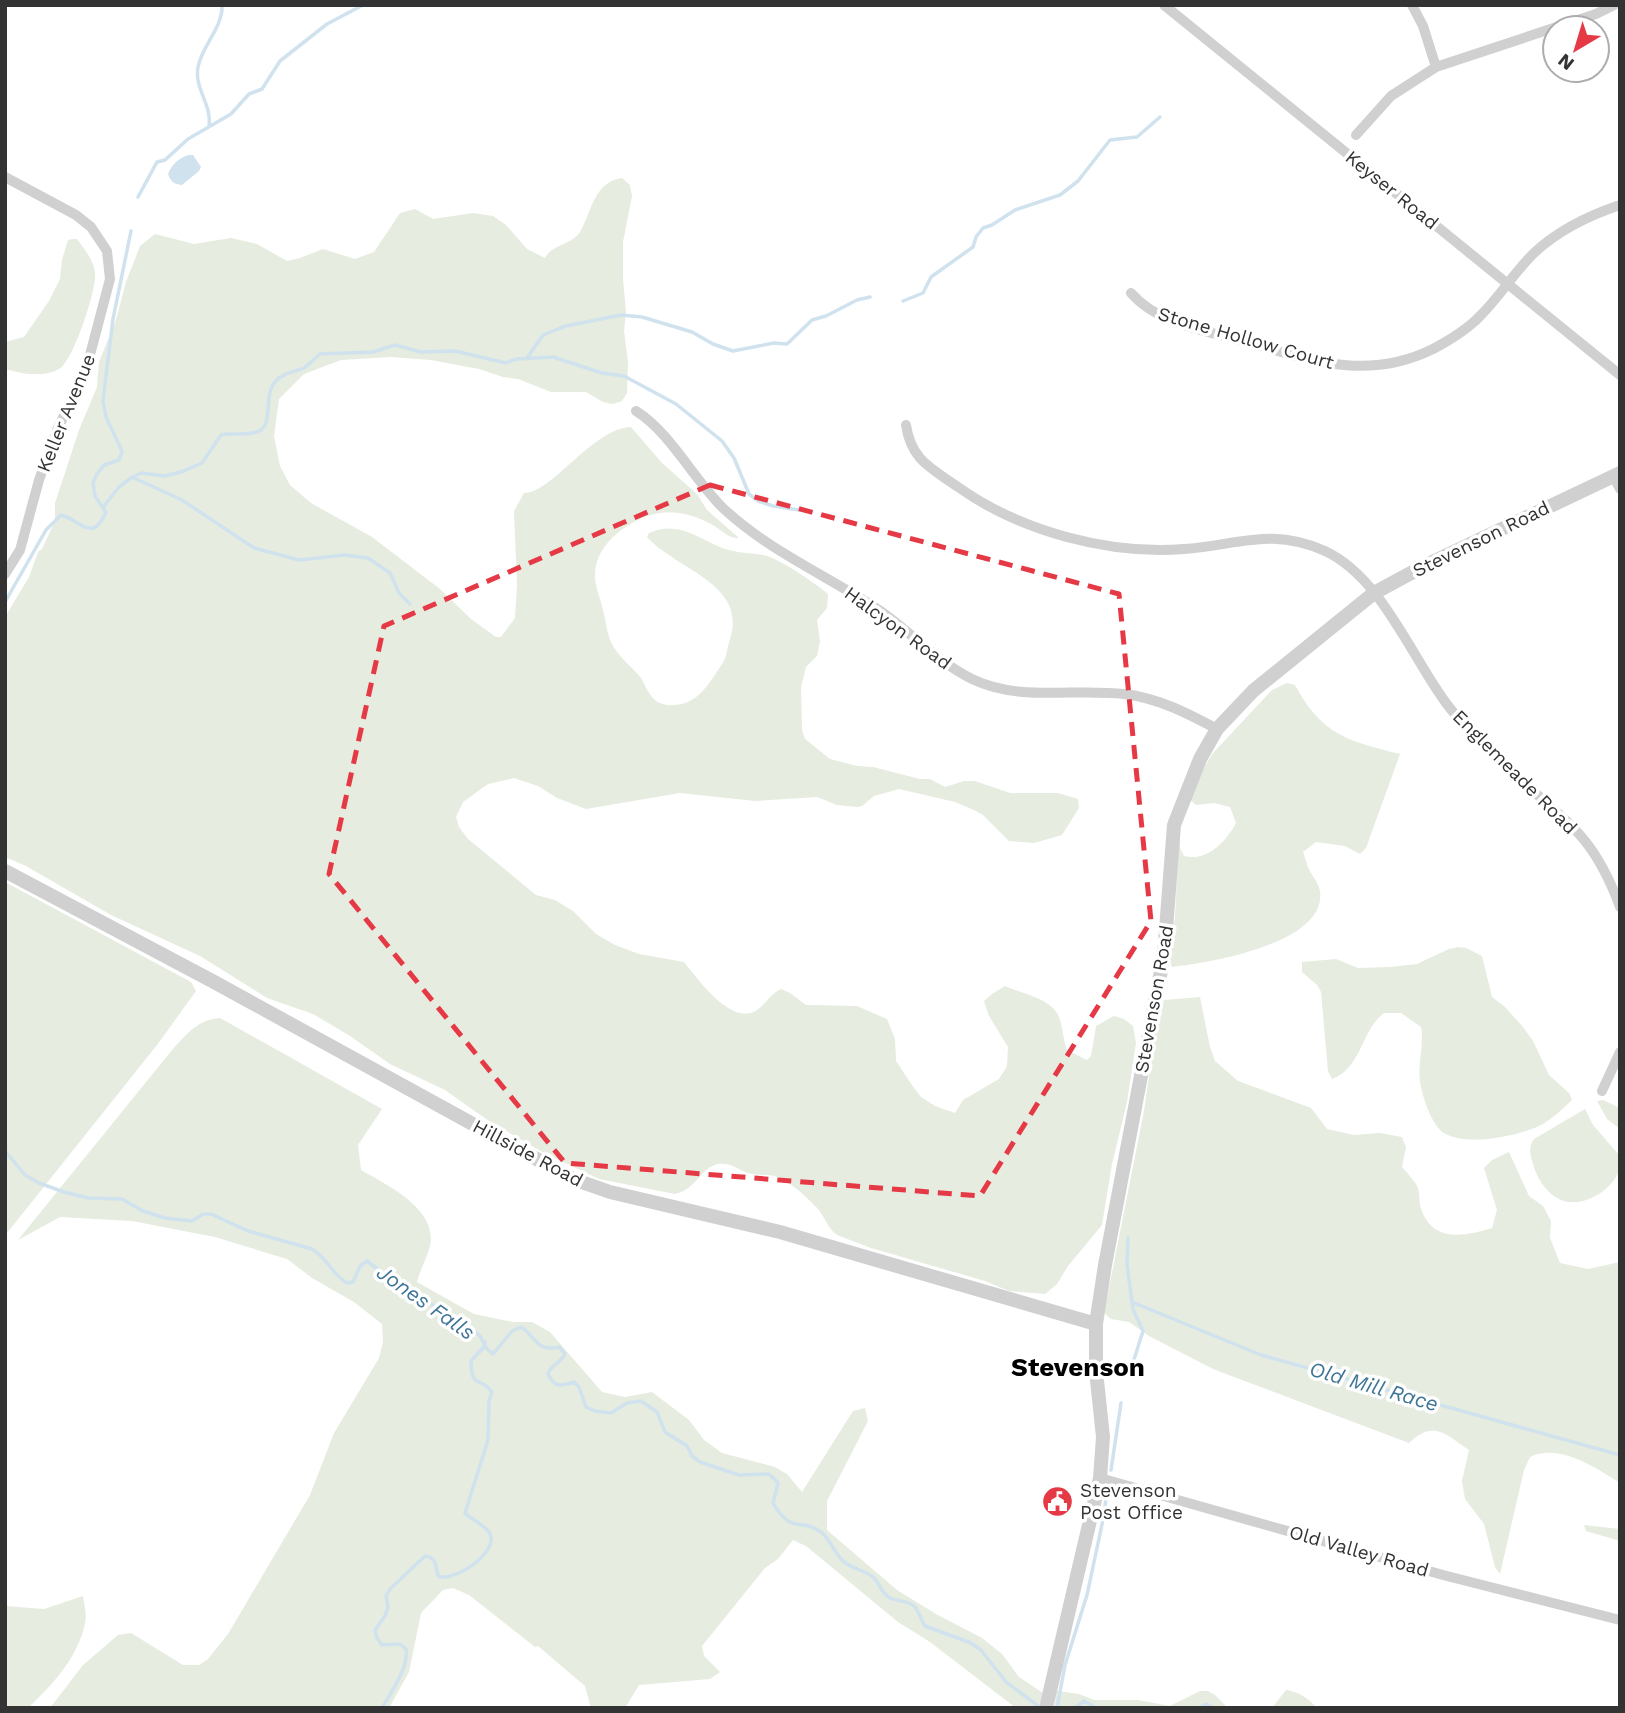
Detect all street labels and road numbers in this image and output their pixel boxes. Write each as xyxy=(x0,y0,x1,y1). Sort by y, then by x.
street label: Keyser Road xyxy=(1341,146,1443,234)
street label: Stone Hollow Court xyxy=(1155,302,1337,374)
street label: Keller Avenue xyxy=(32,351,100,475)
street label: Stevenson Road xyxy=(1409,496,1553,582)
street label: Halcyon Road xyxy=(840,582,956,674)
street label: Englemeade Road xyxy=(1448,705,1582,839)
street label: Stevenson Road xyxy=(1130,923,1178,1075)
street label: Hillside Road xyxy=(469,1114,587,1192)
street label: Old Valley Road xyxy=(1287,1520,1431,1582)

